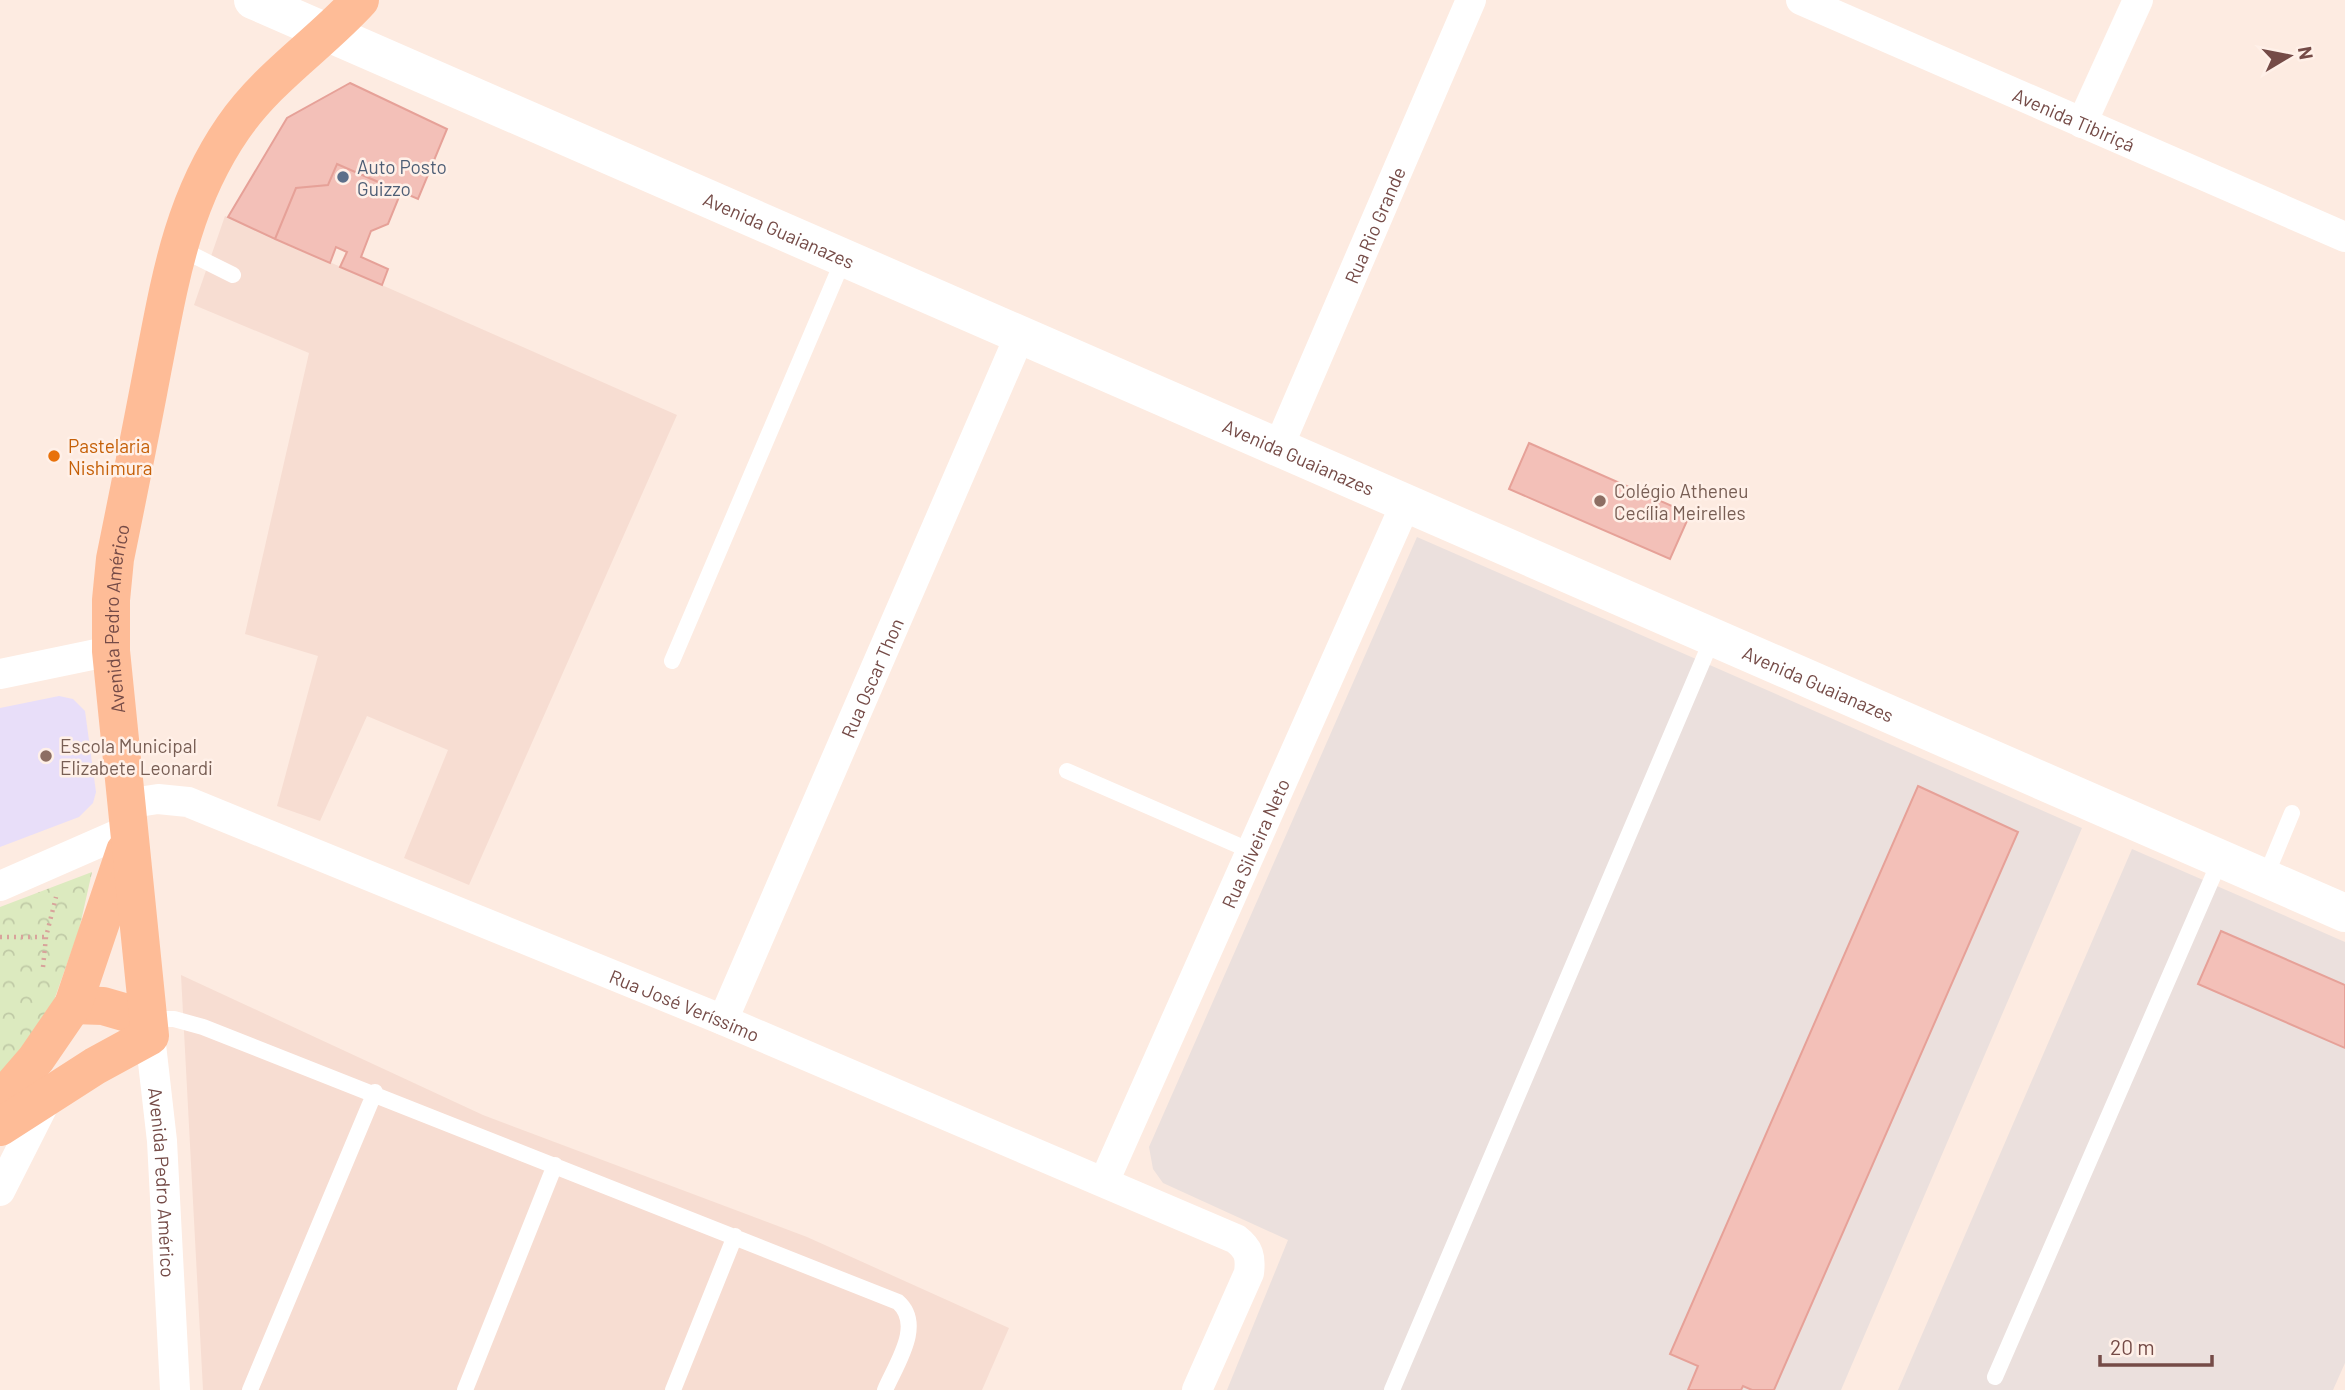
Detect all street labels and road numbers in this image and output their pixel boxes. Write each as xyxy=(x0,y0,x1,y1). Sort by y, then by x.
street label: Avenida Tibiriçá xyxy=(2010,82,2139,156)
street label: Rua Rio Grande xyxy=(1339,163,1409,287)
street label: Avenida Guaianazes xyxy=(700,187,858,273)
street label: Avenida Guaianazes xyxy=(1220,413,1378,499)
street label: Avenida Pedro Américo xyxy=(99,522,133,715)
street label: Rua Oscar Thon xyxy=(835,614,907,741)
street label: Avenida Guaianazes xyxy=(1739,640,1898,726)
street label: Rua Silveira Neto xyxy=(1216,775,1294,912)
street label: Rua José Veríssimo xyxy=(606,964,763,1046)
street label: Avenida Pedro Américo xyxy=(144,1086,181,1278)

